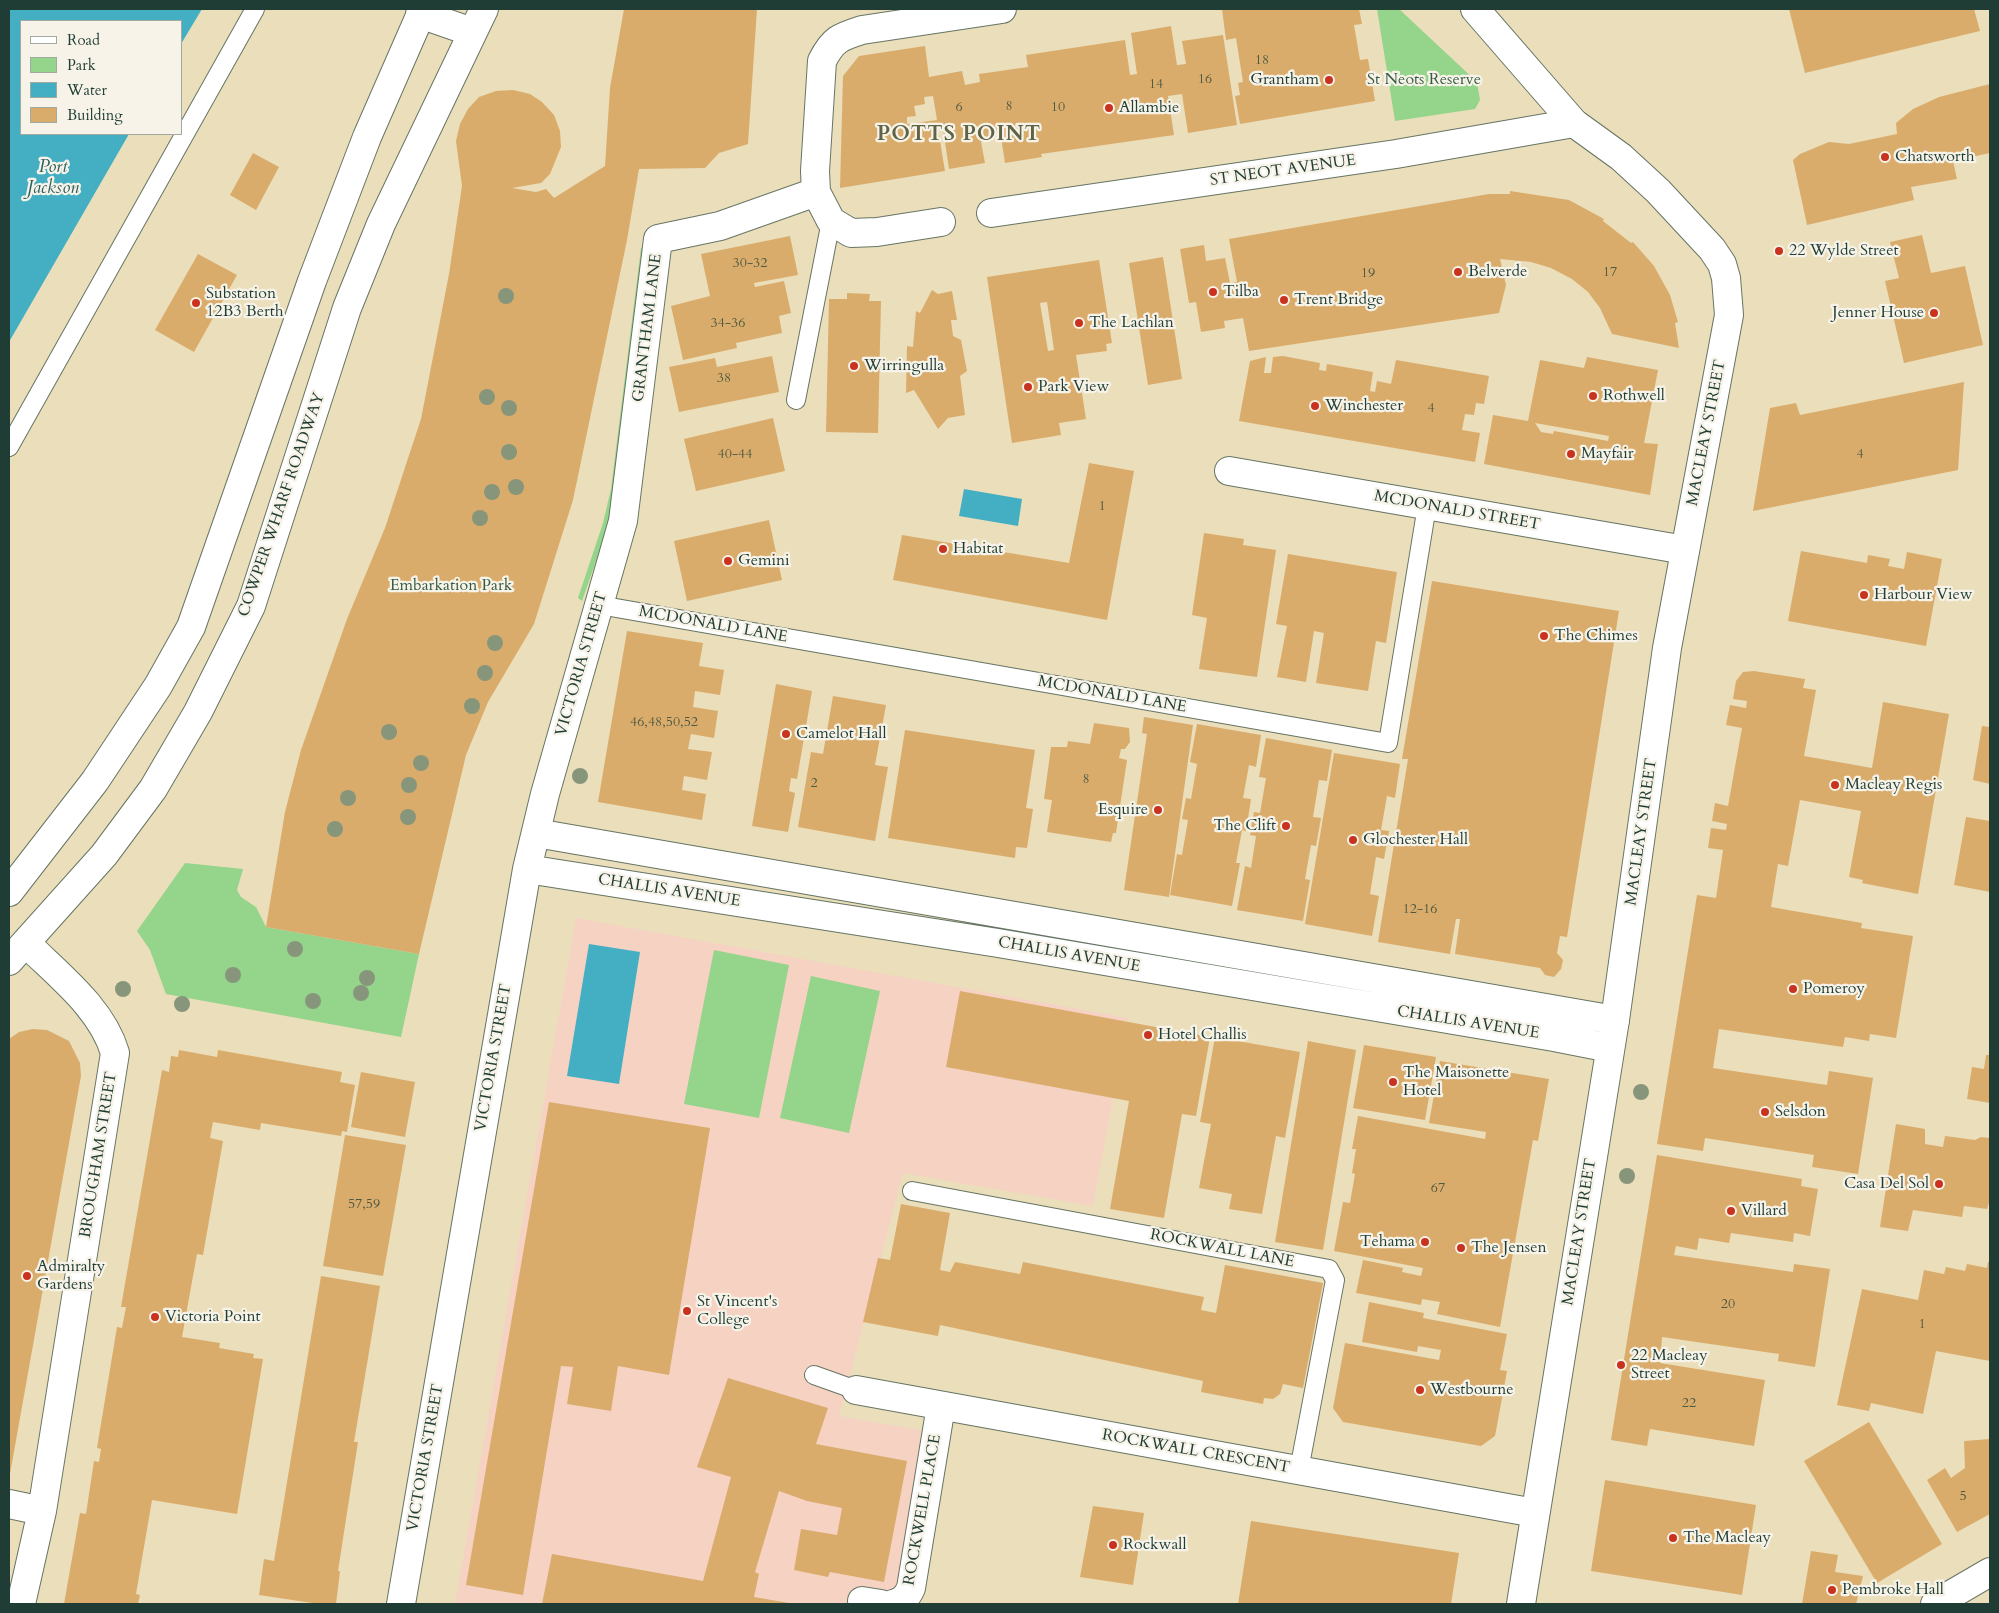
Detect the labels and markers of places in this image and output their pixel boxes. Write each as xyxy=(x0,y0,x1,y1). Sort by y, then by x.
place label: Grantham xyxy=(1250,70,1319,90)
marker: Grantham xyxy=(1323,74,1335,86)
place label: Allambie xyxy=(1119,98,1179,118)
marker: Allambie xyxy=(1103,102,1115,114)
place label: Chatsworth xyxy=(1895,147,1974,167)
marker: Chatsworth xyxy=(1879,151,1891,163)
place label: 22 Wylde Street xyxy=(1789,241,1898,261)
marker: 22 Wylde Street xyxy=(1773,245,1785,257)
place label: Belverde xyxy=(1468,262,1527,282)
marker: Belverde xyxy=(1452,266,1464,278)
place label: Tilba xyxy=(1223,282,1259,302)
place label: Substation 12B3 Berth xyxy=(206,284,284,322)
marker: Tilba xyxy=(1207,286,1219,298)
place label: Trent Bridge xyxy=(1294,290,1383,310)
marker: Trent Bridge xyxy=(1278,294,1290,306)
marker: Substation 12B3 Berth xyxy=(190,297,202,309)
place label: Jenner House xyxy=(1832,303,1924,323)
marker: Jenner House xyxy=(1928,307,1940,319)
place label: The Lachlan xyxy=(1089,313,1174,333)
marker: The Lachlan xyxy=(1073,317,1085,329)
place label: Wirringulla xyxy=(864,356,944,376)
marker: Wirringulla xyxy=(848,360,860,372)
place label: Park View xyxy=(1038,377,1109,397)
marker: Park View xyxy=(1022,381,1034,393)
place label: Rothwell xyxy=(1603,386,1665,406)
marker: Rothwell xyxy=(1587,390,1599,402)
place label: Winchester xyxy=(1325,396,1403,416)
marker: Winchester xyxy=(1309,400,1321,412)
place label: Mayfair xyxy=(1581,444,1634,464)
marker: Mayfair xyxy=(1565,448,1577,460)
place label: Habitat xyxy=(953,539,1003,559)
marker: Habitat xyxy=(937,543,949,555)
place label: Gemini xyxy=(738,551,790,571)
marker: Gemini xyxy=(722,555,734,567)
place label: Harbour View xyxy=(1874,585,1973,605)
marker: Harbour View xyxy=(1858,589,1870,601)
place label: The Chimes xyxy=(1554,626,1638,646)
marker: The Chimes xyxy=(1538,630,1550,642)
place label: Camelot Hall xyxy=(796,724,886,744)
marker: Camelot Hall xyxy=(780,728,792,740)
place label: Macleay Regis xyxy=(1845,775,1942,795)
marker: Macleay Regis xyxy=(1829,779,1841,791)
place label: Esquire xyxy=(1098,800,1148,820)
marker: Esquire xyxy=(1152,804,1164,816)
place label: The Clift xyxy=(1213,816,1276,836)
marker: The Clift xyxy=(1280,820,1292,832)
place label: Glochester Hall xyxy=(1363,830,1468,850)
marker: Glochester Hall xyxy=(1347,834,1359,846)
place label: Pomeroy xyxy=(1803,979,1865,999)
marker: Pomeroy xyxy=(1787,983,1799,995)
place label: Hotel Challis xyxy=(1158,1025,1247,1045)
marker: Hotel Challis xyxy=(1142,1029,1154,1041)
place label: The Maisonette Hotel xyxy=(1403,1063,1509,1101)
marker: The Maisonette Hotel xyxy=(1387,1076,1399,1088)
place label: Selsdon xyxy=(1775,1102,1826,1122)
marker: Selsdon xyxy=(1759,1106,1771,1118)
place label: Casa Del Sol xyxy=(1844,1174,1929,1194)
marker: Casa Del Sol xyxy=(1933,1178,1945,1190)
place label: Villard xyxy=(1741,1201,1787,1221)
marker: Villard xyxy=(1725,1205,1737,1217)
place label: Tehama xyxy=(1360,1232,1415,1252)
marker: Tehama xyxy=(1419,1236,1431,1248)
place label: The Jensen xyxy=(1471,1238,1547,1258)
marker: The Jensen xyxy=(1455,1242,1467,1254)
place label: Admiralty Gardens xyxy=(37,1257,105,1295)
marker: Admiralty Gardens xyxy=(21,1270,33,1282)
place label: St Vincent's College xyxy=(697,1292,777,1330)
marker: St Vincent's College xyxy=(681,1305,693,1317)
place label: Victoria Point xyxy=(165,1307,261,1327)
marker: Victoria Point xyxy=(149,1311,161,1323)
place label: 22 Macleay Street xyxy=(1631,1346,1708,1384)
marker: 22 Macleay Street xyxy=(1615,1359,1627,1371)
place label: Westbourne xyxy=(1430,1380,1514,1400)
marker: Westbourne xyxy=(1414,1384,1426,1396)
place label: The Macleay xyxy=(1683,1528,1771,1548)
marker: The Macleay xyxy=(1667,1532,1679,1544)
place label: Rockwall xyxy=(1123,1535,1186,1555)
marker: Rockwall xyxy=(1107,1539,1119,1551)
place label: Pembroke Hall xyxy=(1842,1580,1944,1600)
marker: Pembroke Hall xyxy=(1826,1584,1838,1596)

